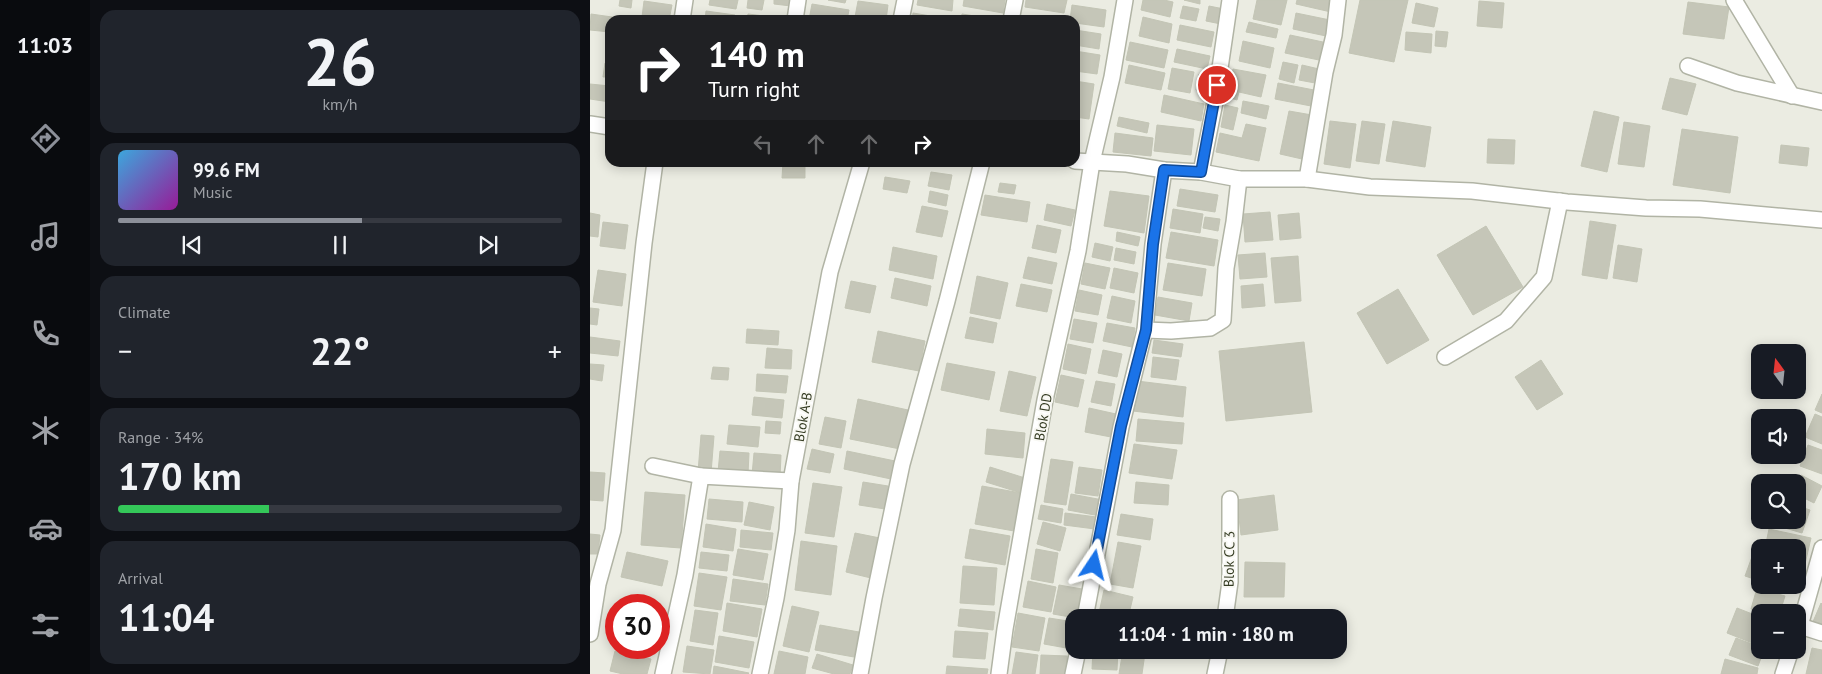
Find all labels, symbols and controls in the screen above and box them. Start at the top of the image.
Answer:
text: 26 [303,19,377,103]
text: 11:03 [17,31,73,59]
text: 140 m [708,31,805,77]
icon: right [625,35,690,100]
pin [1196,64,1238,106]
icon: arrive [1203,71,1231,99]
text: Turn right [708,75,800,103]
text: km/h [322,94,358,114]
icon: directions [28,121,63,156]
icon: left [749,130,777,158]
icon: ahead [802,130,830,158]
icon: ahead [855,130,883,158]
icon: right [908,130,936,158]
text: 99.6 FM [193,158,260,182]
text: Music [193,182,233,202]
icon: music [28,219,63,254]
icon: previous [178,231,206,259]
icon: pause [326,231,354,259]
icon: next [474,231,502,259]
text: Climate [118,302,170,322]
icon: phone [28,316,63,351]
text: 22° [310,326,370,375]
text: − [118,332,132,369]
text: + [548,332,562,369]
north arrow [1751,344,1806,399]
map controls [1751,344,1806,659]
street label: Blok A-B [790,391,816,443]
street label: Blok DD [1030,392,1056,442]
button: sound [1751,409,1806,464]
icon: climate [28,413,63,448]
text: Range · 34% [118,427,203,447]
text: 170 km [118,451,242,500]
button: search [1751,474,1806,529]
icon: car [28,511,63,546]
street label: Blok CC 3 [1220,531,1238,587]
position arrow [1067,538,1119,590]
button: + [1751,539,1806,594]
text: Arrival [118,568,163,588]
text: 11:04 [118,592,214,641]
speed limit sign: 30 [605,594,670,659]
button: − [1751,604,1806,659]
icon: filters [28,608,63,643]
text: 11:04 · 1 min · 180 m [1118,622,1294,646]

